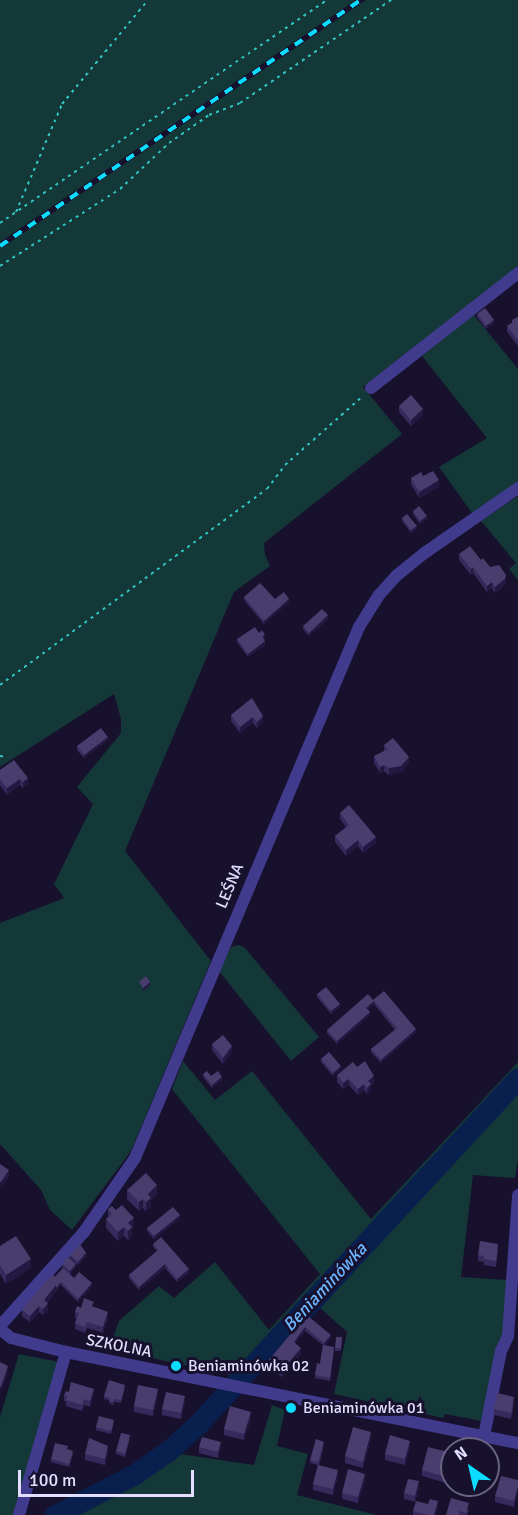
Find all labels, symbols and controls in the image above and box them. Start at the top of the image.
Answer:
street label: LEŚNA [212,861,248,911]
water label: Beniaminówka [279,1238,371,1336]
street label: SZKOLNA [85,1330,153,1362]
place label: Beniaminówka 02 [188,1356,309,1376]
marker: Beniaminówka 02 [169,1359,183,1373]
place label: Beniaminówka 01 [303,1398,424,1418]
marker: Beniaminówka 01 [284,1401,298,1415]
north arrow [440,1437,500,1497]
text: N [451,1442,471,1465]
scale bar [21,1458,196,1496]
text: 100 m [29,1469,76,1491]

